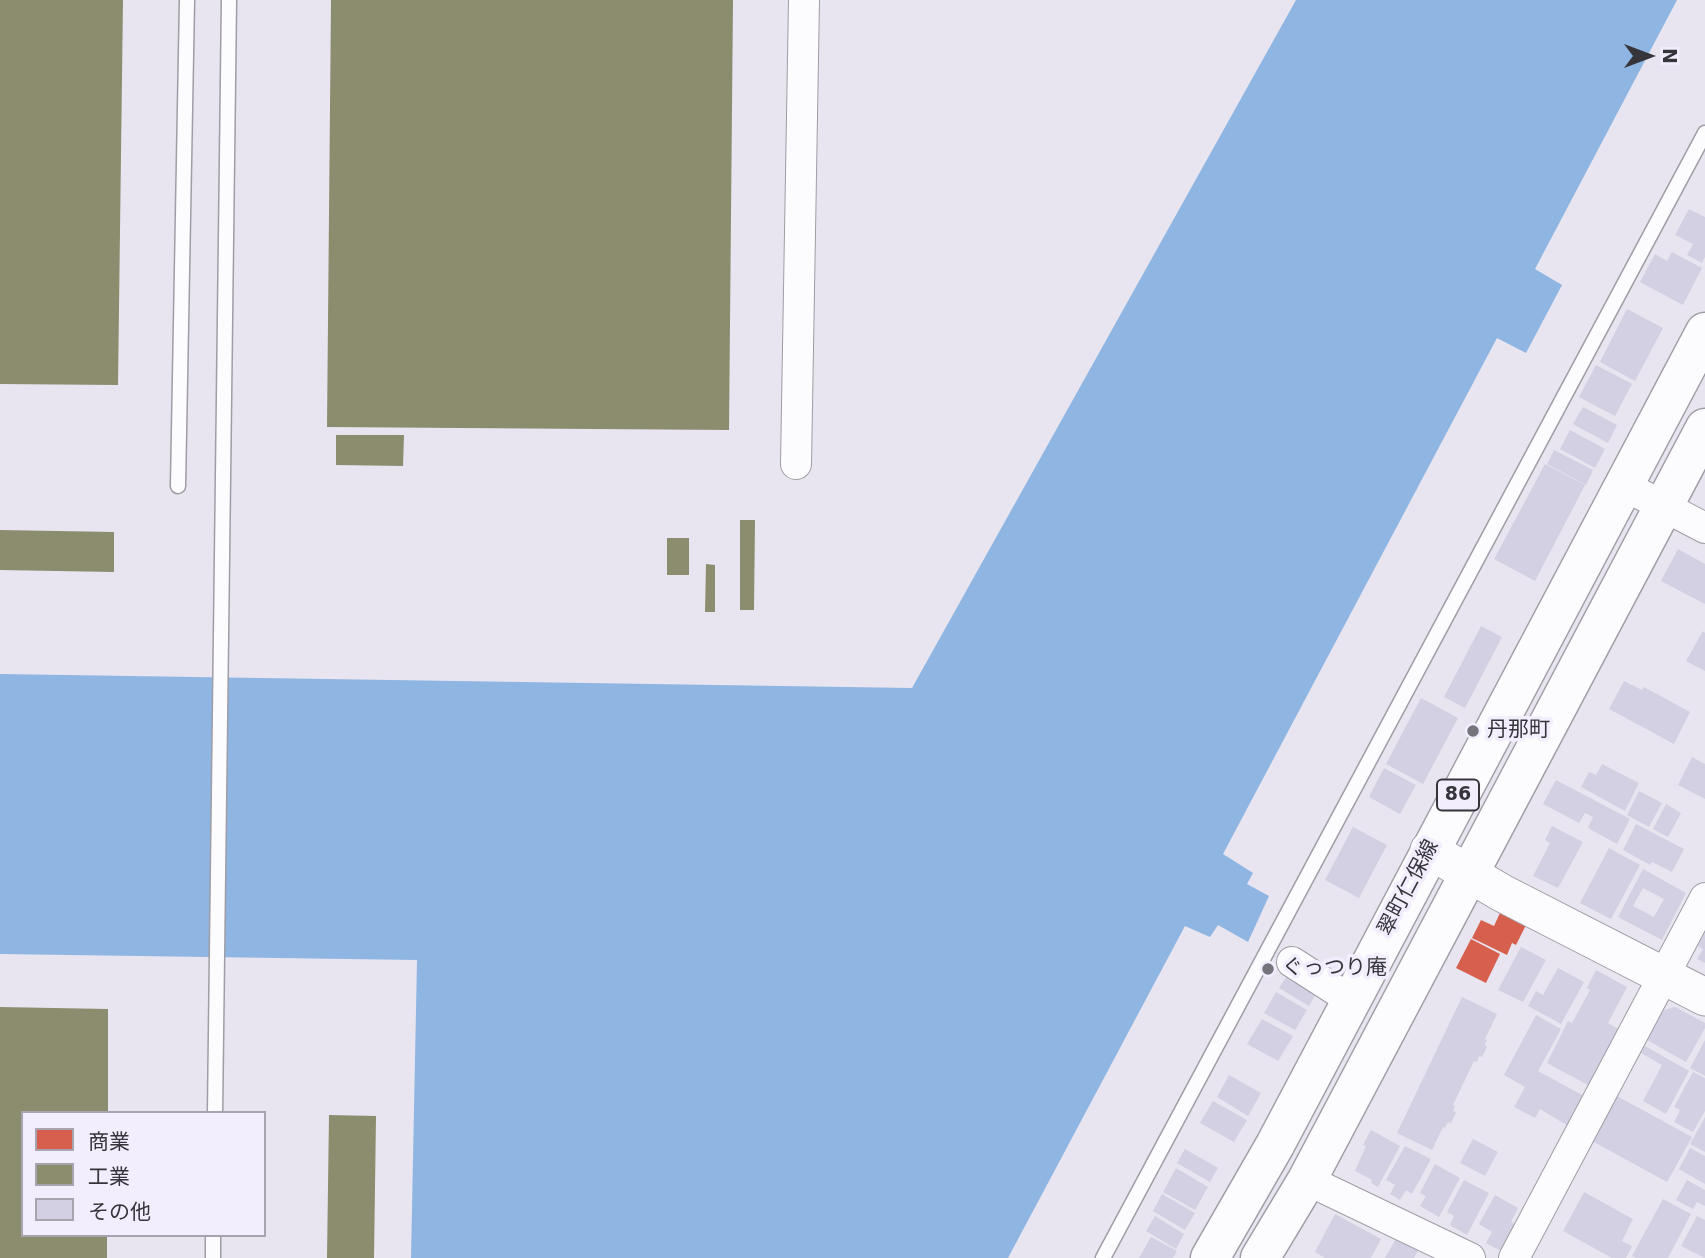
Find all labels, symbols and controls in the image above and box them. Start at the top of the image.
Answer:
north arrow [1614,21,1684,91]
text: N [1659,48,1681,64]
place label: 丹那町 [1487,718,1550,744]
marker: 丹那町 [1465,723,1481,739]
road number: 86 [1437,780,1479,810]
street label: 翠町仁保線 [1373,836,1445,940]
place label: ぐっつり庵 [1282,956,1387,982]
marker: ぐっつり庵 [1260,961,1276,977]
legend [21,1111,266,1237]
text: 商業 [88,1130,130,1154]
text: 工業 [88,1165,130,1189]
text: その他 [88,1200,151,1224]

